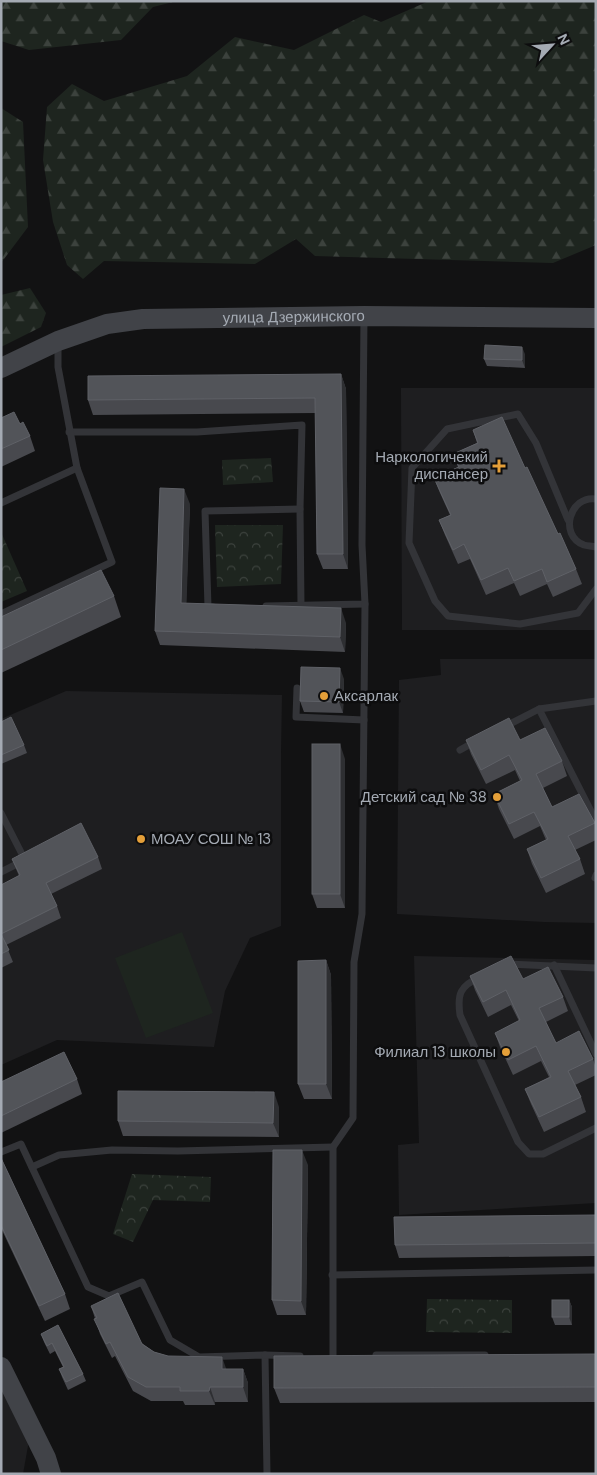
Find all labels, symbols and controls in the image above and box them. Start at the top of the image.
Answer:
north arrow [527,20,577,70]
text: N [553,31,574,48]
street label: улица Дзержинского [222,306,365,328]
place label: Наркологичекий диспансер [375,447,488,484]
marker: Наркологичекий диспансер [492,459,506,473]
place label: Аксарлак [334,686,399,706]
marker: Аксарлак [318,690,330,702]
place label: Детский сад № 38 [361,787,487,807]
marker: Детский сад № 38 [491,791,503,803]
place label: МОАУ СОШ № 13 [151,829,271,849]
marker: МОАУ СОШ № 13 [135,833,147,845]
place label: Филиал 13 школы [374,1042,496,1062]
marker: Филиал 13 школы [500,1046,512,1058]

